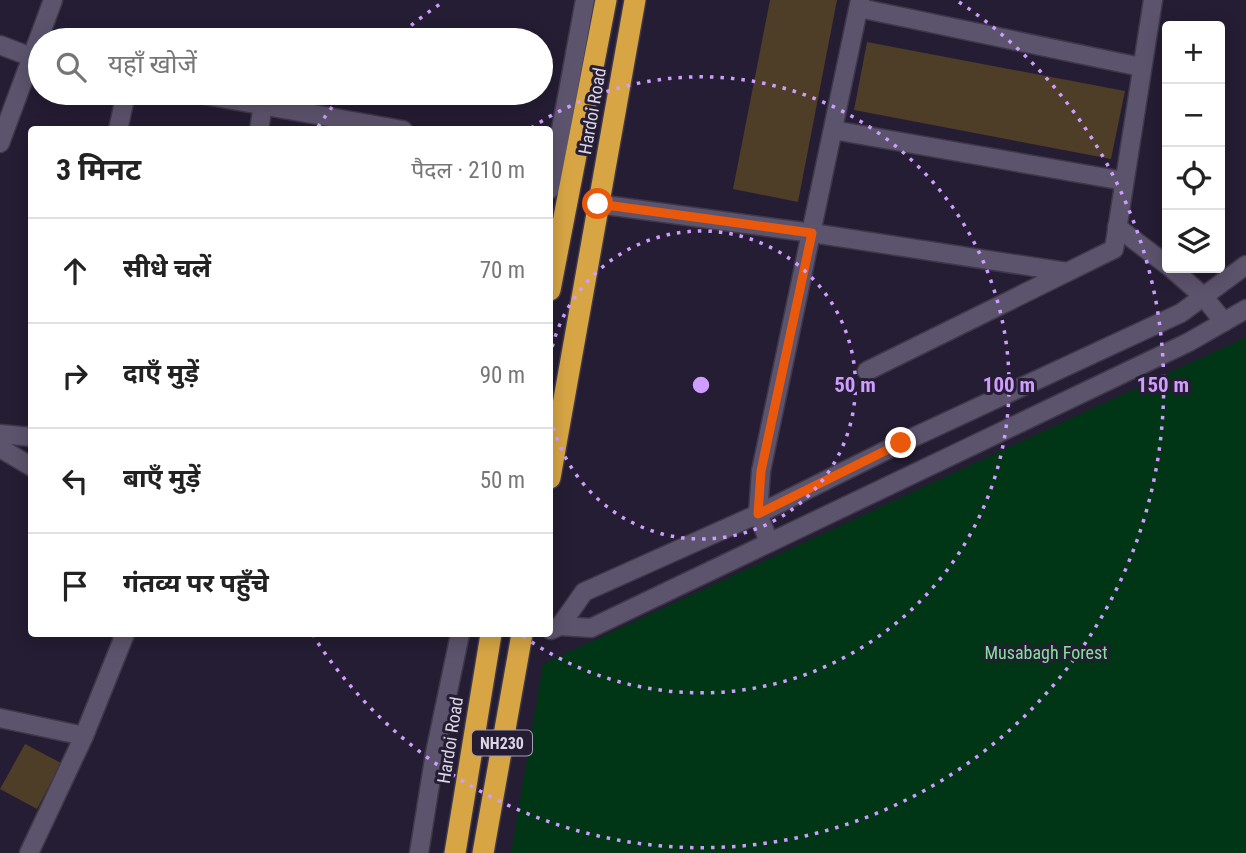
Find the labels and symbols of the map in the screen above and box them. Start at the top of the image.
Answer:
street label: Hardoi Road [574,66,610,156]
route start [582,188,613,219]
centre of rings [689,373,713,397]
text: 50 m [834,373,876,397]
text: 100 m [983,373,1035,397]
text: 150 m [1137,373,1189,397]
route end [885,427,916,458]
park label: Musabagh Forest [984,642,1108,663]
street label: Hardoi Road [433,695,467,785]
road number: NH230 [472,730,532,756]

